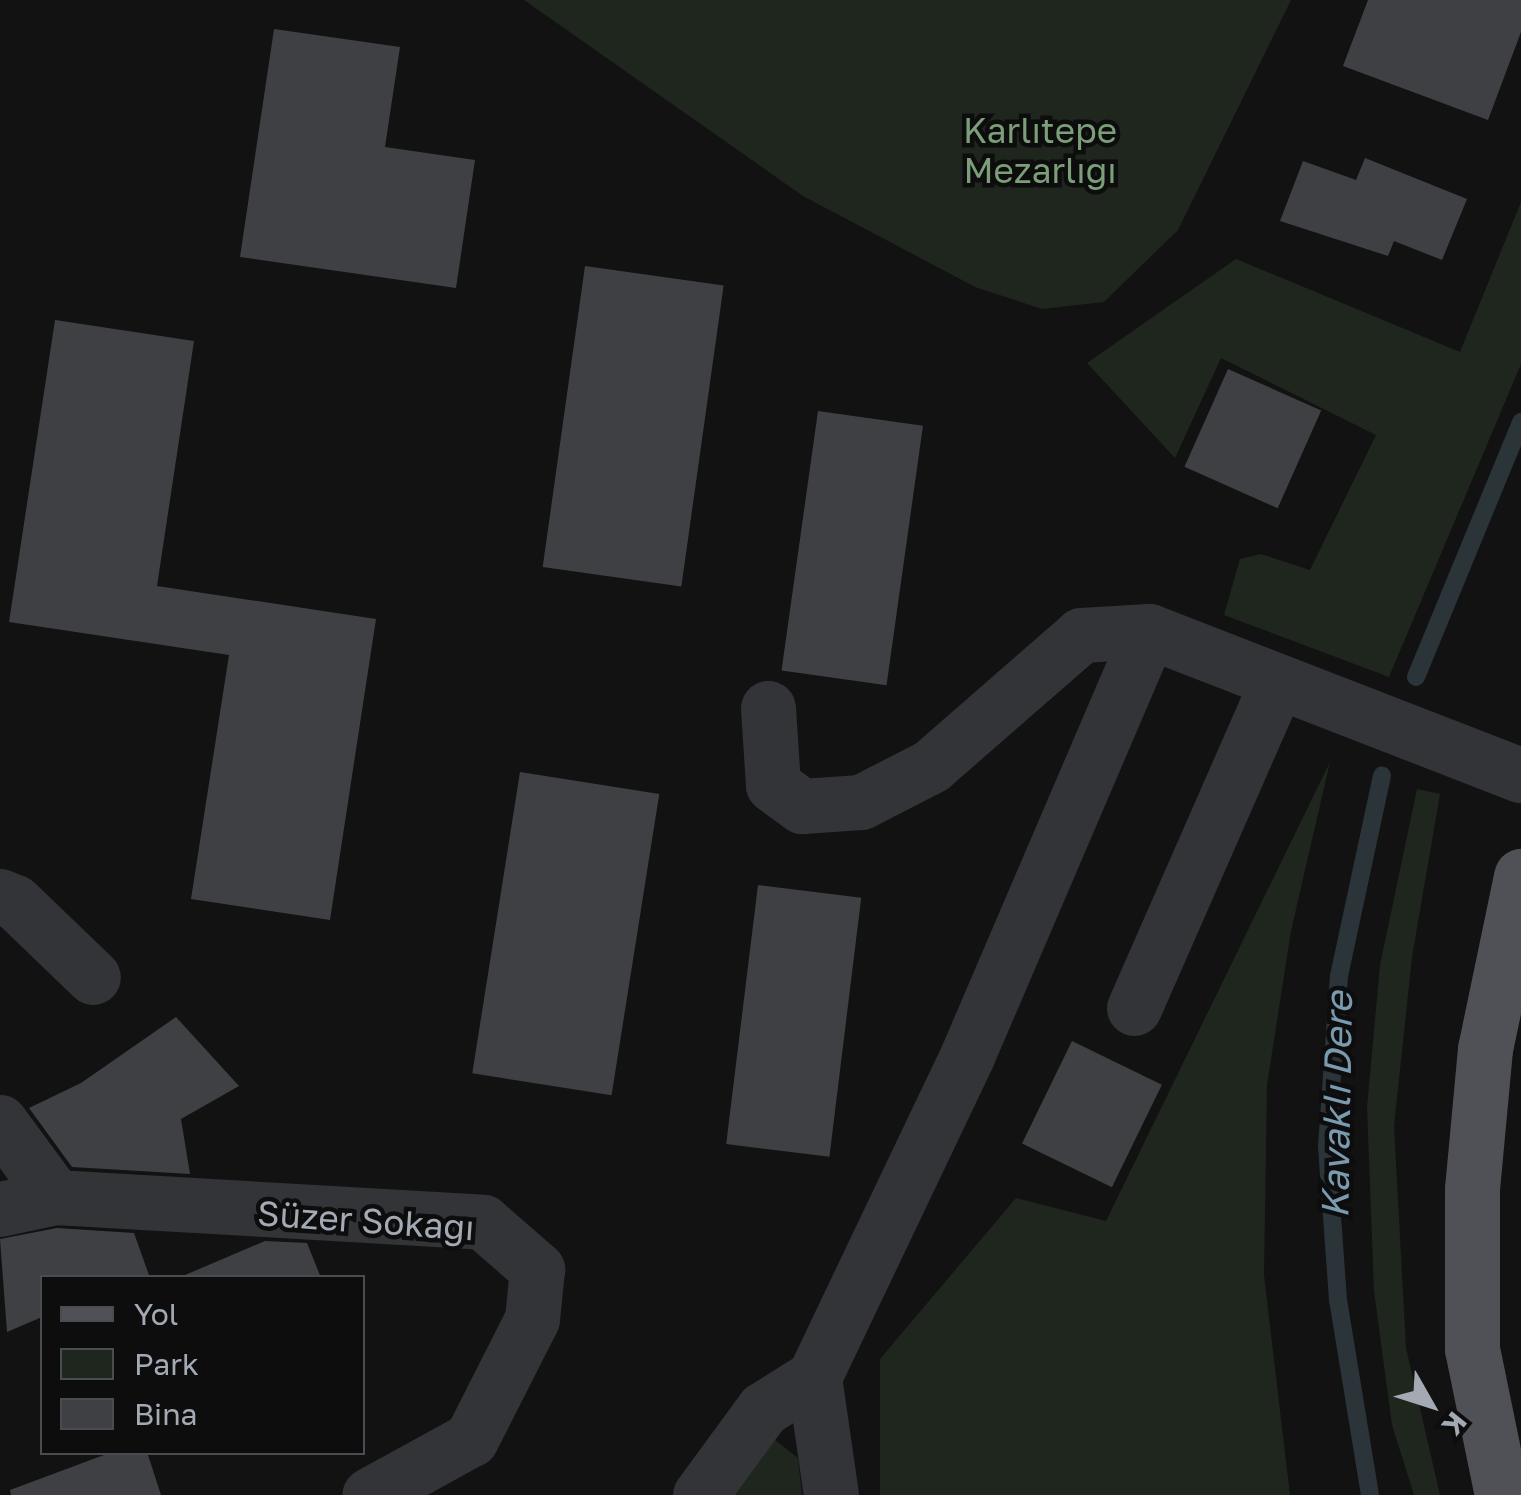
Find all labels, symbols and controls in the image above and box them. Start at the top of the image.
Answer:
park label: Karlıtepe Mezarlığı [963,109,1117,191]
water label: Kavaklı Dere [1311,991,1361,1219]
street label: Süzer Sokağı [256,1191,476,1249]
legend [40,1275,365,1455]
text: Yol [134,1296,178,1332]
text: Park [134,1346,199,1382]
north arrow [1381,1355,1481,1455]
text: Bina [134,1396,198,1432]
text: K [1435,1406,1474,1442]

